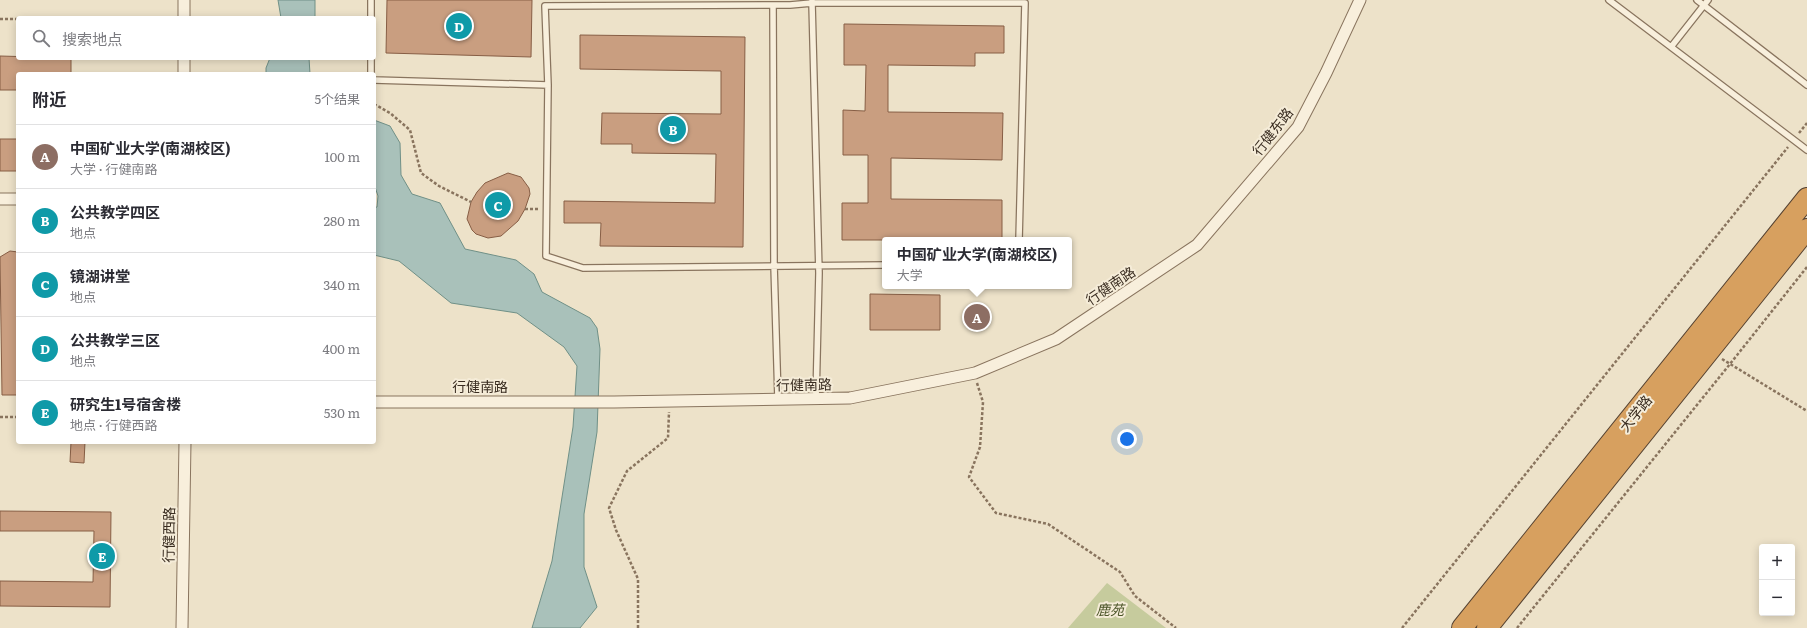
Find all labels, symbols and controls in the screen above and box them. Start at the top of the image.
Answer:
pin: D [446,11,472,41]
search box [16,16,376,60]
icon: search [30,27,52,49]
text: 搜索地点 [62,27,122,50]
text: 附近 [32,86,66,111]
text: 5个结果 [314,89,360,108]
street label: 行健东路 [1247,103,1297,159]
pin: B [660,114,686,144]
text: 中国矿业大学(南湖校区) [70,136,231,159]
text: A [40,147,50,166]
text: 100 m [324,147,360,166]
text: 大学 · 行健南路 [70,159,158,178]
pin: C [485,190,511,220]
text: 公共教学四区 [70,200,160,223]
text: B [41,211,49,230]
text: 280 m [324,211,360,230]
text: 地点 [70,223,96,242]
popup [882,237,1072,289]
text: 中国矿业大学(南湖校区) [897,242,1057,265]
street label: 行健南路 [1081,261,1139,309]
text: 镜湖讲堂 [70,264,130,287]
text: 大学 [897,265,923,284]
text: C [40,275,50,294]
text: 340 m [323,275,360,294]
text: 地点 [70,287,96,306]
pin: A [964,302,990,332]
text: 公共教学三区 [70,328,160,351]
text: D [40,339,50,358]
text: 400 m [323,339,360,358]
text: 地点 [70,351,96,370]
street label: 行健南路 [776,374,832,394]
street label: 行健南路 [452,376,508,396]
street label: 大学路 [1614,390,1656,436]
text: 研究生1号宿舍楼 [70,392,181,415]
text: E [41,403,49,422]
text: 530 m [324,403,360,422]
text: 地点 · 行健西路 [70,415,158,434]
your location [1117,429,1137,449]
street label: 行健西路 [158,507,178,563]
pin: E [89,541,115,571]
map controls [1759,544,1795,616]
button: + [1759,544,1795,580]
button: − [1759,580,1795,616]
park label: 鹿苑 [1096,599,1126,619]

